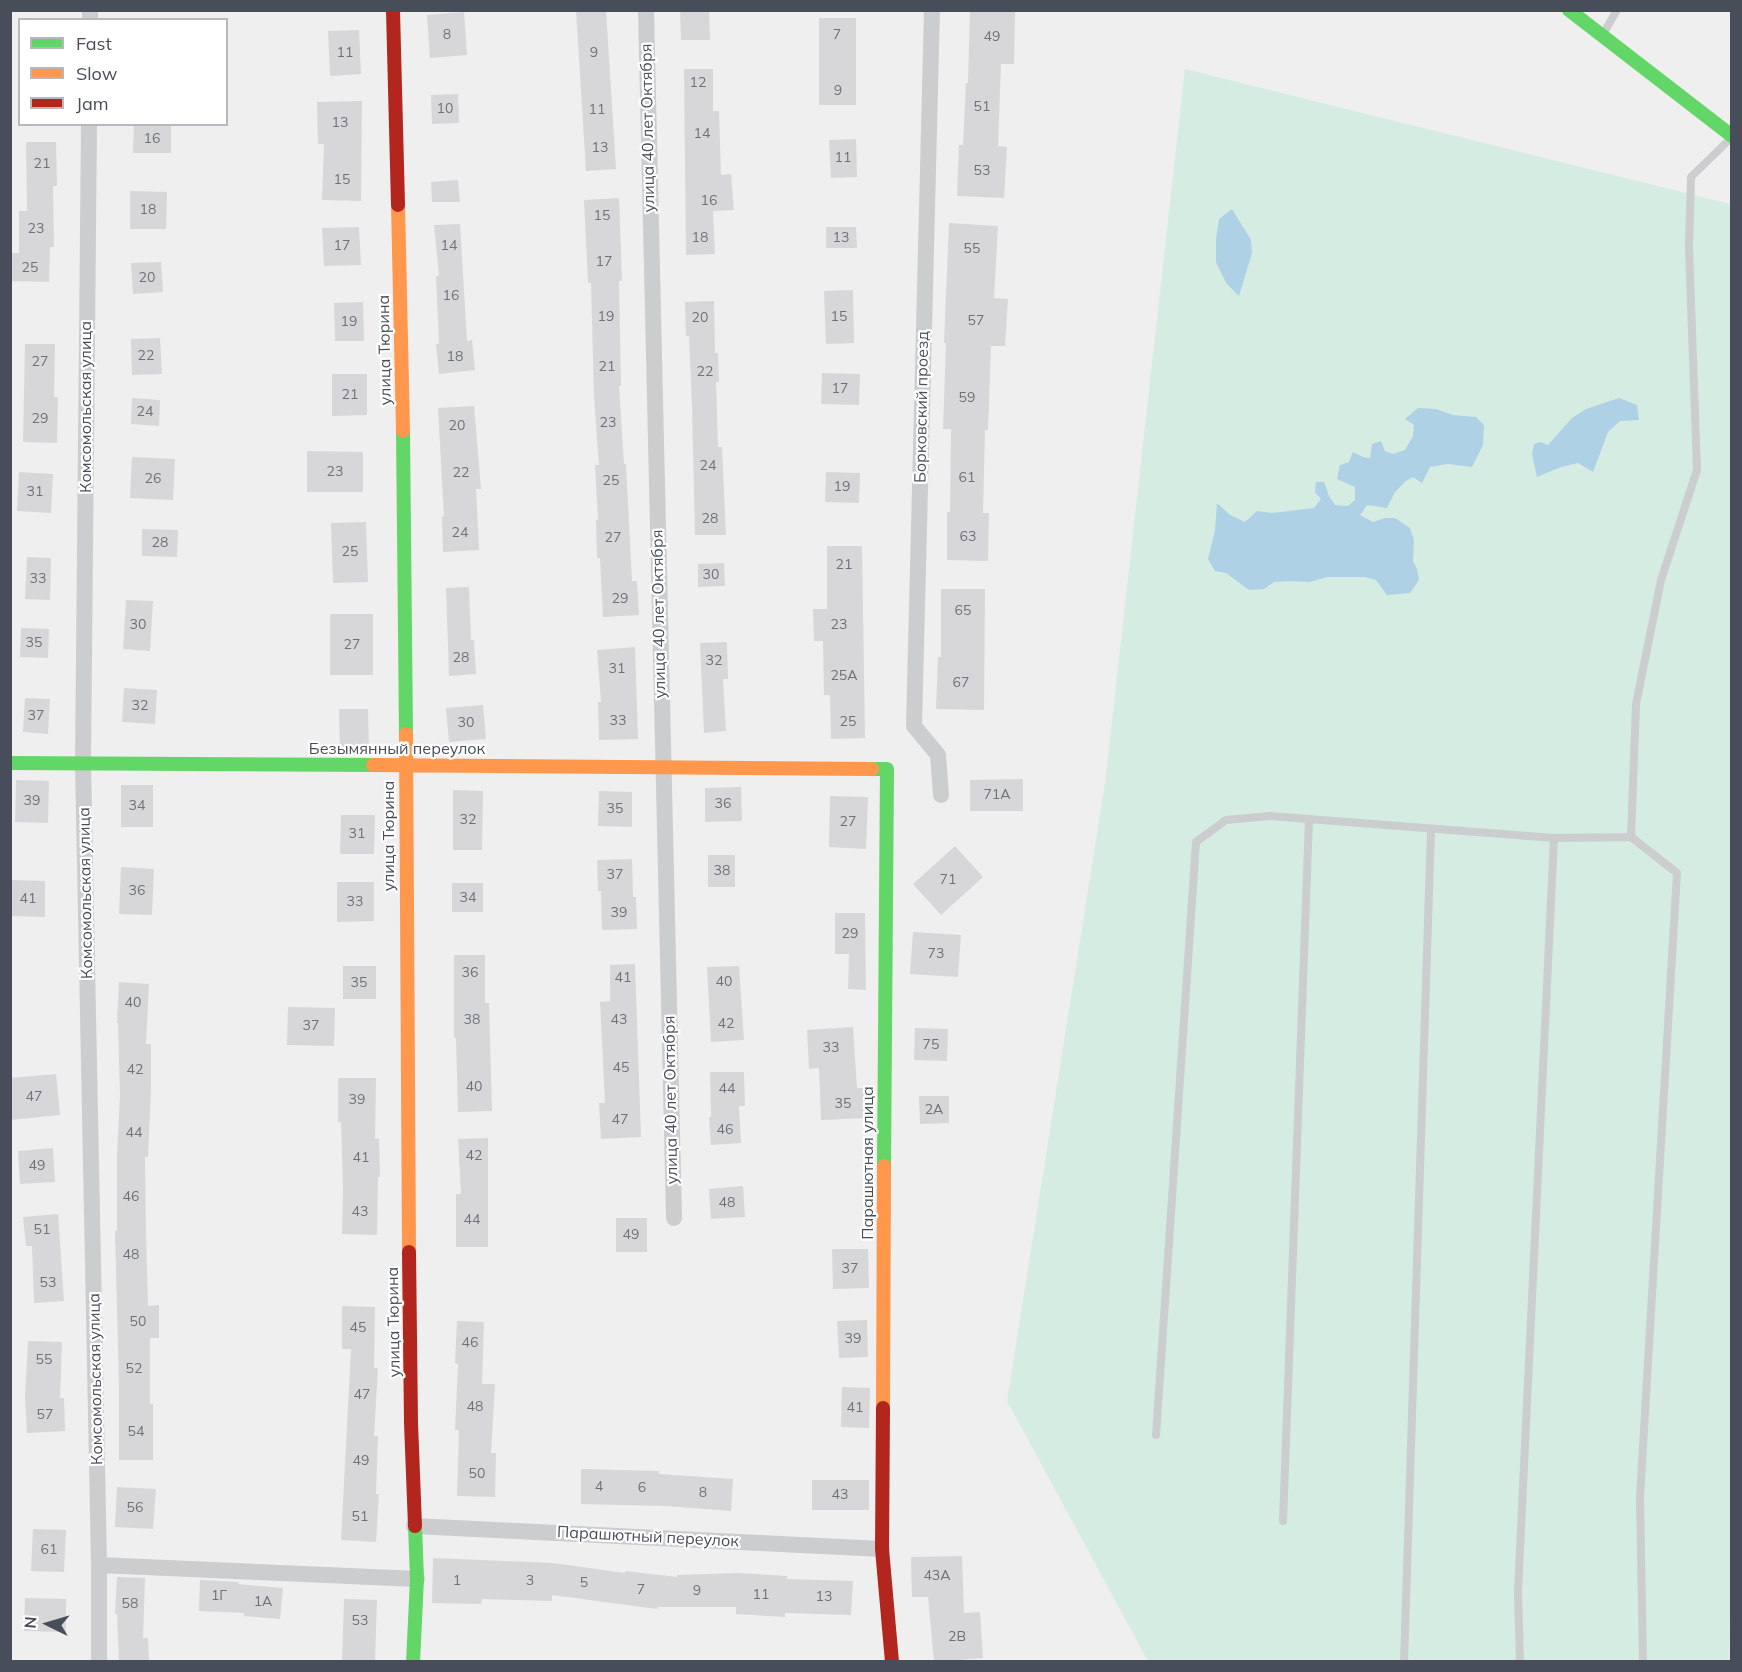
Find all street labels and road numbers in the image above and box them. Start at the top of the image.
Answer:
street label: улица 40 лет Октября [637,43,659,213]
street label: улица Тюрина [374,295,396,405]
street label: Комсомольская улица [76,321,96,493]
street label: Борковский проезд [911,331,933,483]
street label: улица 40 лет Октября [648,529,670,699]
street label: Безымянный переулок [309,739,485,759]
street label: улица Тюрина [379,781,399,891]
street label: Комсомольская улица [75,807,97,979]
street label: улица 40 лет Октября [660,1015,682,1185]
street label: Парашютная улица [858,1086,878,1240]
street label: улица Тюрина [383,1267,405,1377]
street label: Комсомольская улица [85,1293,107,1465]
street label: Парашютный переулок [557,1523,739,1551]

